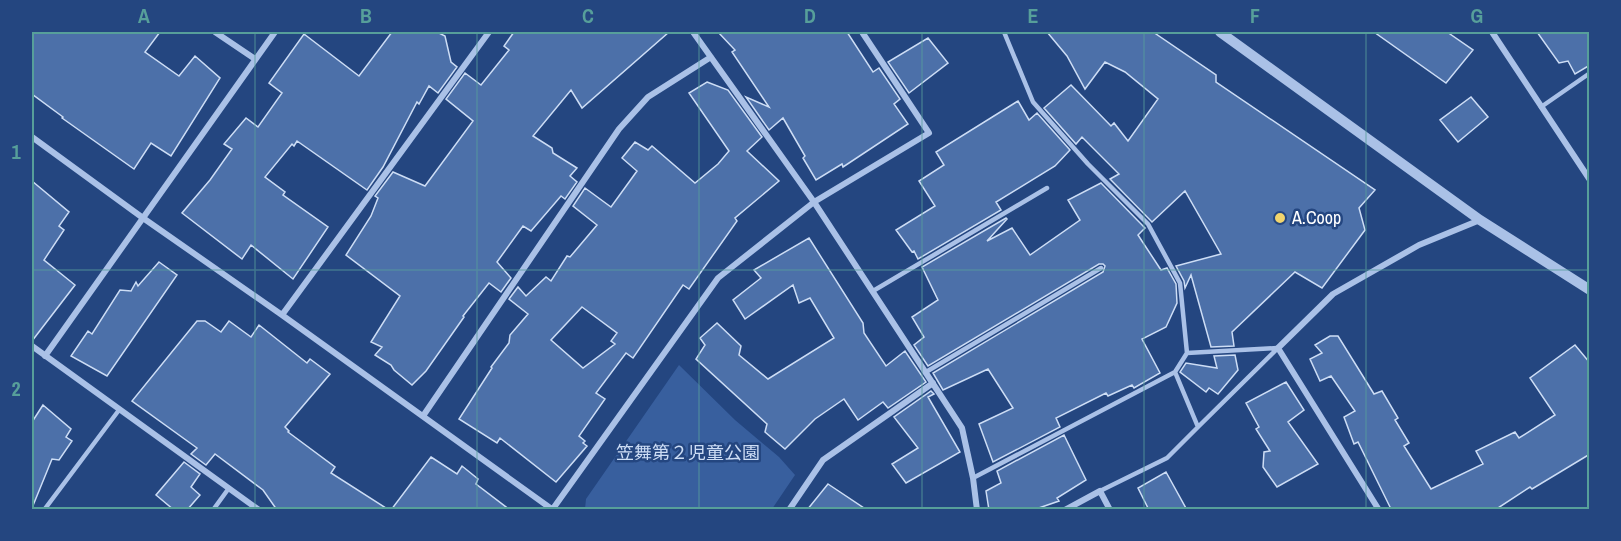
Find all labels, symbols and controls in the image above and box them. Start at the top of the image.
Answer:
text: A [138,2,150,29]
text: B [360,2,372,29]
text: C [582,2,594,29]
text: D [804,2,816,29]
text: E [1028,2,1039,29]
text: F [1250,2,1260,29]
text: G [1471,2,1483,29]
text: 1 [11,138,21,165]
place label: A.Coop [1291,205,1341,230]
marker: A.Coop [1273,211,1287,225]
text: 2 [11,375,21,402]
park label: 笠舞第２児童公園 [616,440,760,465]

